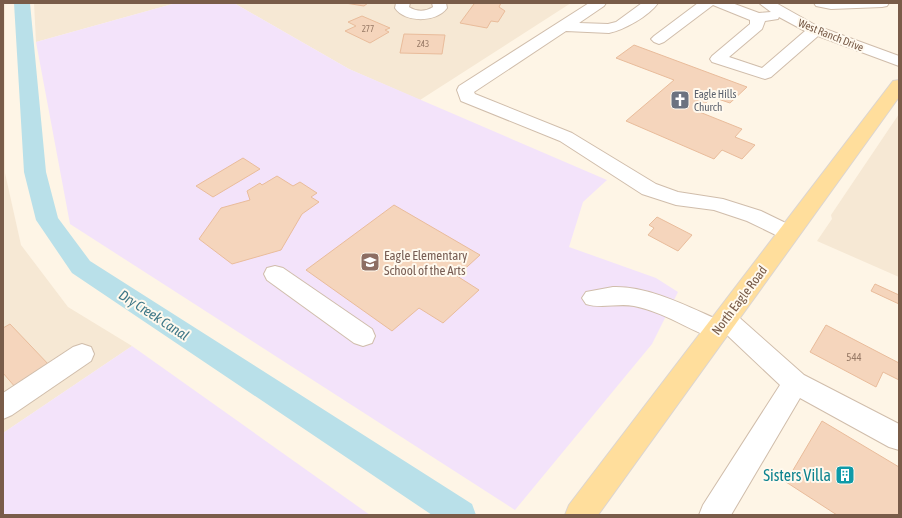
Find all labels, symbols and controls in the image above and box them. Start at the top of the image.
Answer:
street label: West Ranch Drive [797,16,865,54]
house number: 277 [362,24,374,34]
house number: 243 [417,39,429,49]
place label: Eagle Hills Church [694,88,737,113]
church icon: Eagle Hills Church [669,89,691,111]
place label: Eagle Elementary School of the Arts [384,248,468,278]
school or university icon: Eagle Elementary School of the Arts [359,251,381,273]
street label: North Eagle Road [709,263,770,338]
water label: Dry Creek Canal [116,287,192,344]
house number: 544 [846,351,862,363]
building icon: Sisters Villa [834,464,856,486]
place label: Sisters Villa [763,466,831,484]

